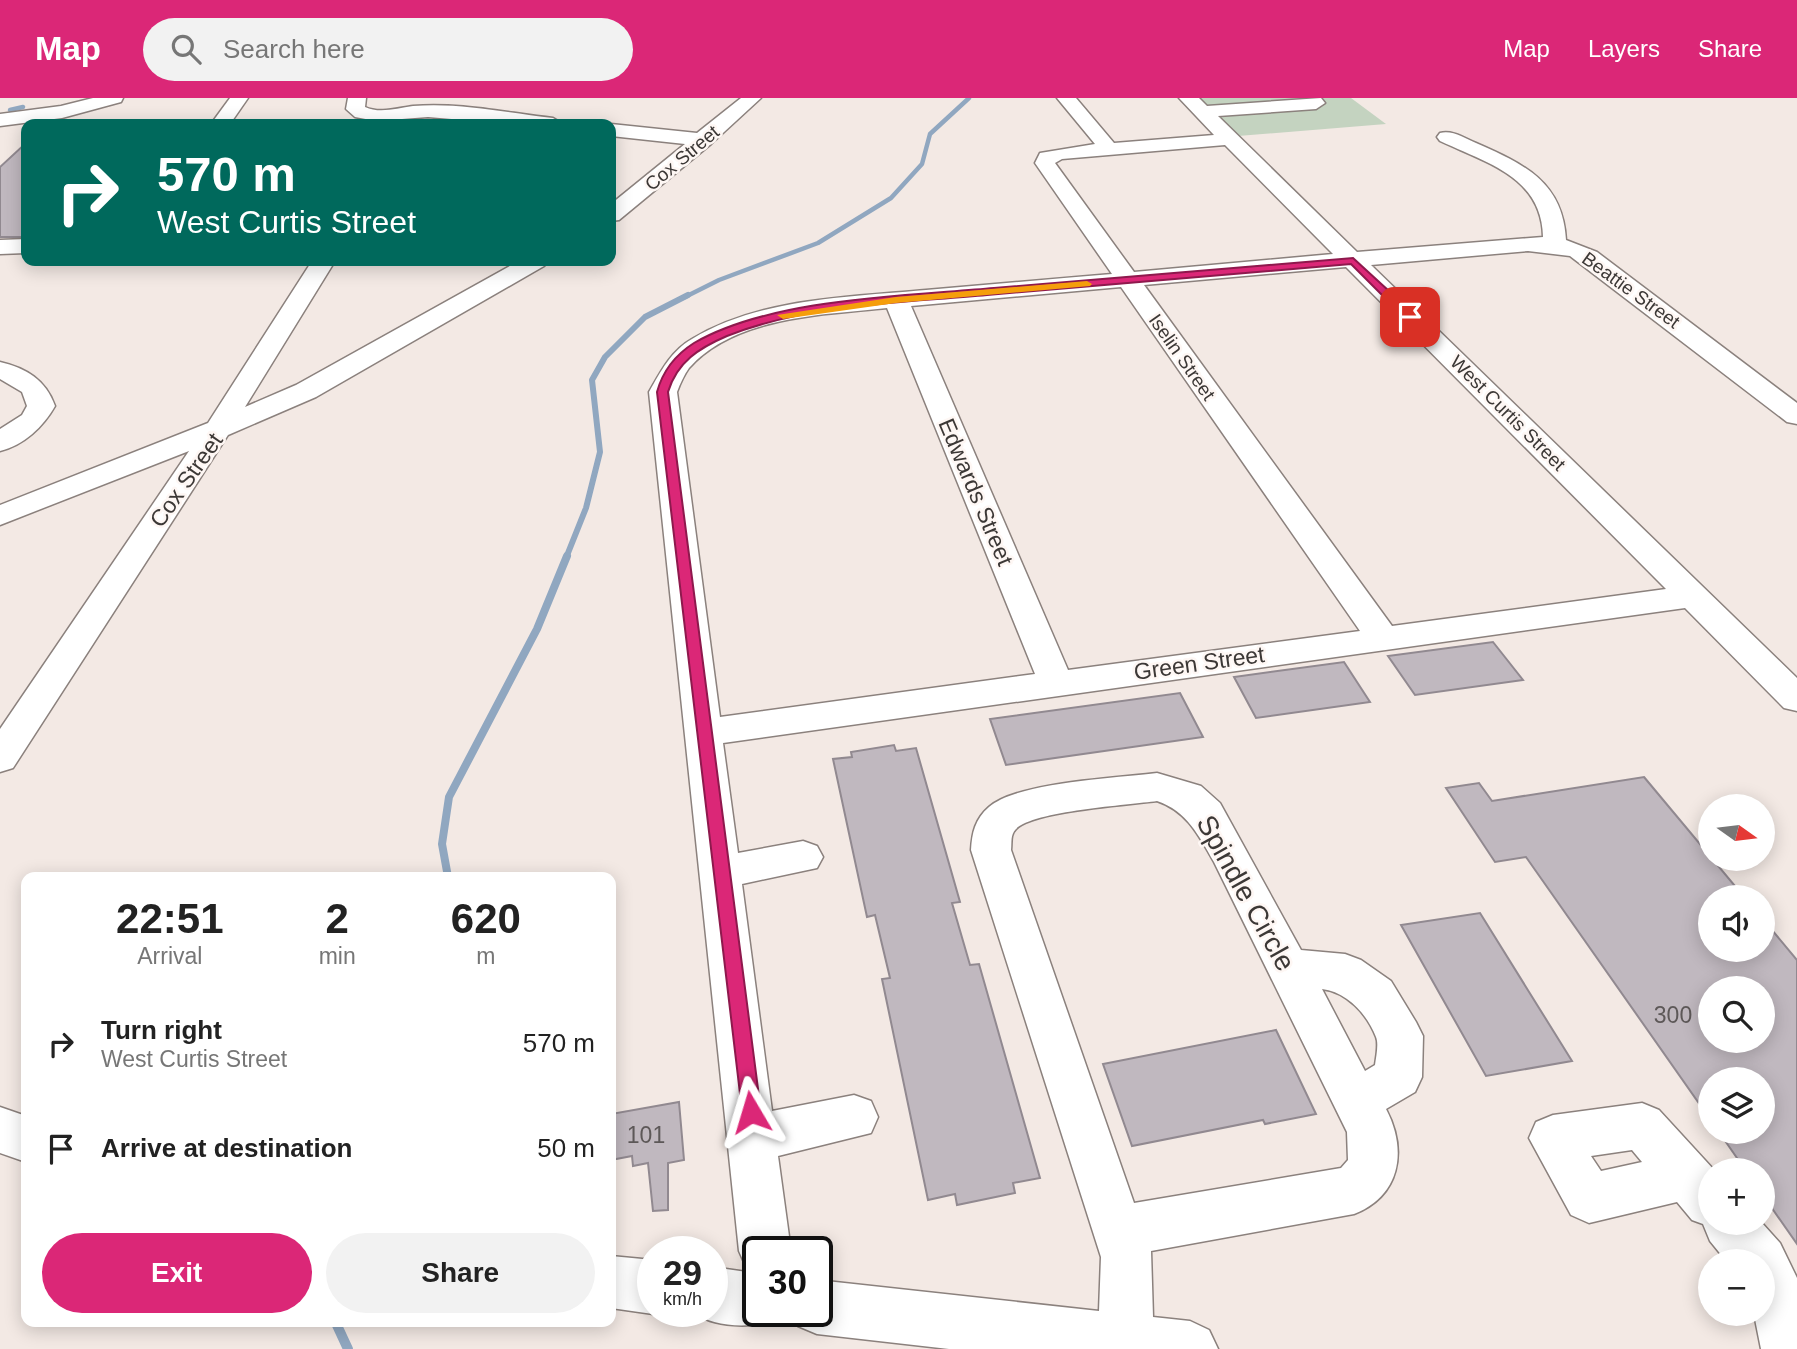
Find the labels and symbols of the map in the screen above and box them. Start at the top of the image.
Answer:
street label: Cox Street [641,121,724,195]
street label: Beattie Street [1578,248,1684,333]
pin [1380,287,1440,347]
street label: Iselin Street [1145,310,1220,405]
street label: West Curtis Street [1446,351,1570,475]
street label: Edwards Street [933,415,1019,570]
street label: Cox Street [144,428,228,532]
street label: Green Street [1132,641,1267,685]
north arrow [1698,794,1774,872]
street label: Spindle Circle [1191,810,1301,976]
house number: 300 [1654,1002,1692,1028]
position arrow [714,1075,788,1149]
house number: 101 [627,1122,665,1148]
speed limit sign: 30 [742,1236,833,1327]

